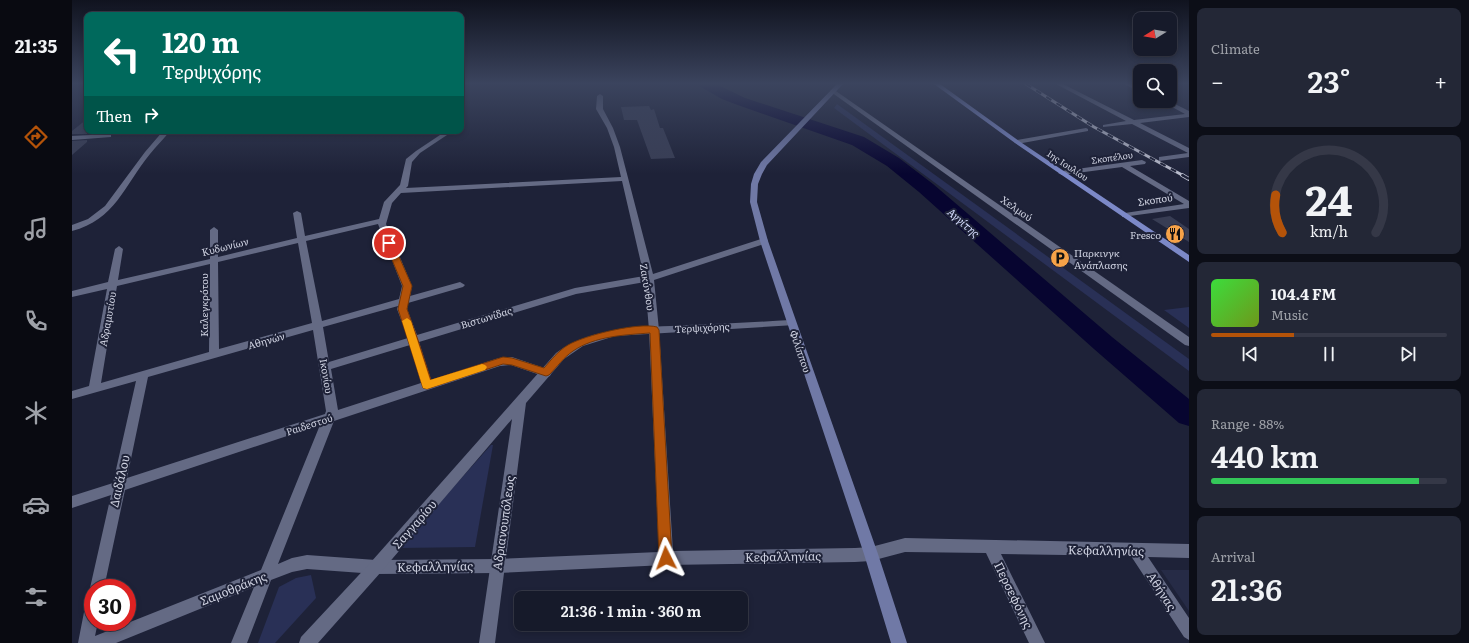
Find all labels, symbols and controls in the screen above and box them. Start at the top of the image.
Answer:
north arrow [1133,12,1177,56]
map controls [1133,12,1177,108]
text: 120 m [162,20,239,62]
icon: left [96,28,148,80]
text: 21:35 [15,32,57,59]
text: Climate [1211,39,1260,58]
text: Τερψιχόρης [162,58,261,85]
text: 23° [1308,58,1350,102]
button: search [1133,64,1177,108]
text: − [1211,64,1224,97]
text: + [1434,64,1447,97]
text: Then [96,104,132,127]
icon: right [140,104,162,126]
icon: directions [22,123,50,151]
street label: 1ης Ιουλίου [1045,146,1091,184]
street label: Σκοπέλου [1090,147,1134,167]
text: 24 [1305,166,1353,228]
street label: Σκοπού [1137,189,1174,209]
street label: Χελμού [998,192,1036,224]
water label: Αγγίτης [944,203,984,241]
icon: music [22,215,50,243]
text: km/h [1310,219,1349,240]
restaurant icon: Fresco [1164,223,1186,245]
pin [372,226,406,260]
place label: Fresco [1130,227,1161,242]
icon: arrive [378,232,400,254]
street label: Κυδωνίων [200,233,250,259]
place label: Παρκινγκ Ανάπλασης [1074,245,1127,272]
parking icon: Παρκινγκ Ανάπλασης [1049,247,1071,269]
street label: Ζακύνθου [637,262,659,312]
street label: Καλεγκρότου [196,273,211,337]
text: 104.4 FM [1271,282,1336,305]
street label: Αδραμυτίου [95,290,119,348]
street label: Βιστωνίδας [458,302,514,332]
text: Music [1271,305,1308,324]
icon: phone [22,307,50,335]
street label: Τερψιχόρης [674,318,730,336]
street label: Αθηνών [246,327,287,352]
street label: Φιλίππου [787,328,815,374]
icon: previous [1239,343,1261,365]
icon: pause [1318,343,1340,365]
icon: next [1397,343,1419,365]
street label: Ικονίου [317,357,337,395]
icon: climate [22,399,50,427]
street label: Ραιδεστού [284,409,334,439]
text: Range · 88% [1211,414,1284,433]
text: 440 km [1211,433,1319,477]
street label: Δαιδάλου [104,453,134,509]
street label: Αδριανουπόλεως [487,474,519,572]
icon: car [22,491,50,519]
street label: Σαγγαρίου [388,496,440,552]
position arrow [645,537,687,579]
street label: Κεφαλληνίας [1068,540,1144,560]
street label: Κεφαλληνίας [745,546,821,566]
text: Arrival [1211,547,1255,566]
street label: Κεφαλληνίας [397,556,473,576]
street label: Περσεφόνης [990,559,1038,631]
street label: Σαμοθράκης [197,566,269,610]
text: 21:36 [1211,566,1282,610]
street label: Αθήνας [1143,568,1181,614]
speed limit sign: 30 [84,579,136,631]
icon: filters [22,583,50,611]
text: 21:36 · 1 min · 360 m [561,599,701,622]

